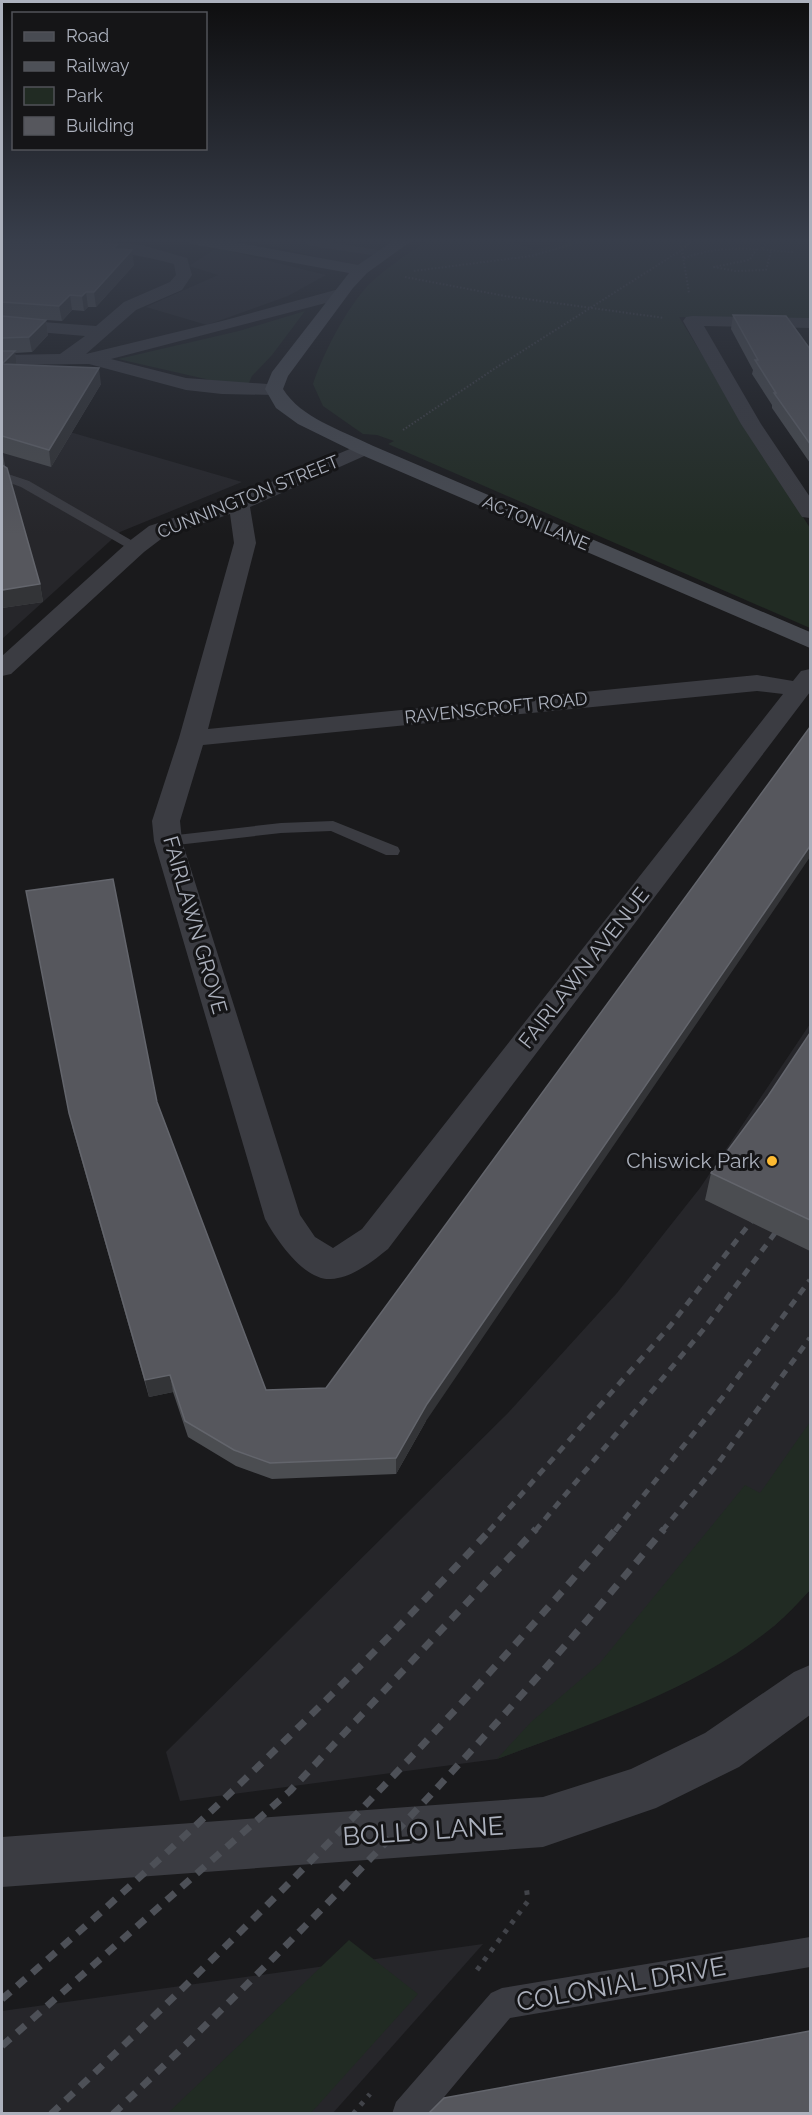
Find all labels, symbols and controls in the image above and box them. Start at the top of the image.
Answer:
legend [12,12,207,150]
text: Road [66,25,109,46]
text: Railway [66,55,130,76]
text: Park [66,85,103,106]
text: Building [66,115,134,136]
street label: CUNNINGTON STREET [154,450,342,543]
street label: ACTON LANE [480,491,593,555]
street label: RAVENSCROFT ROAD [403,687,589,728]
street label: FAIRLAWN GROVE [158,833,233,1017]
street label: FAIRLAWN AVENUE [513,882,654,1053]
place label: Chiswick Park [626,1148,760,1173]
marker: Chiswick Park [765,1154,779,1168]
street label: BOLLO LANE [342,1810,504,1852]
street label: COLONIAL DRIVE [514,1951,728,2017]

